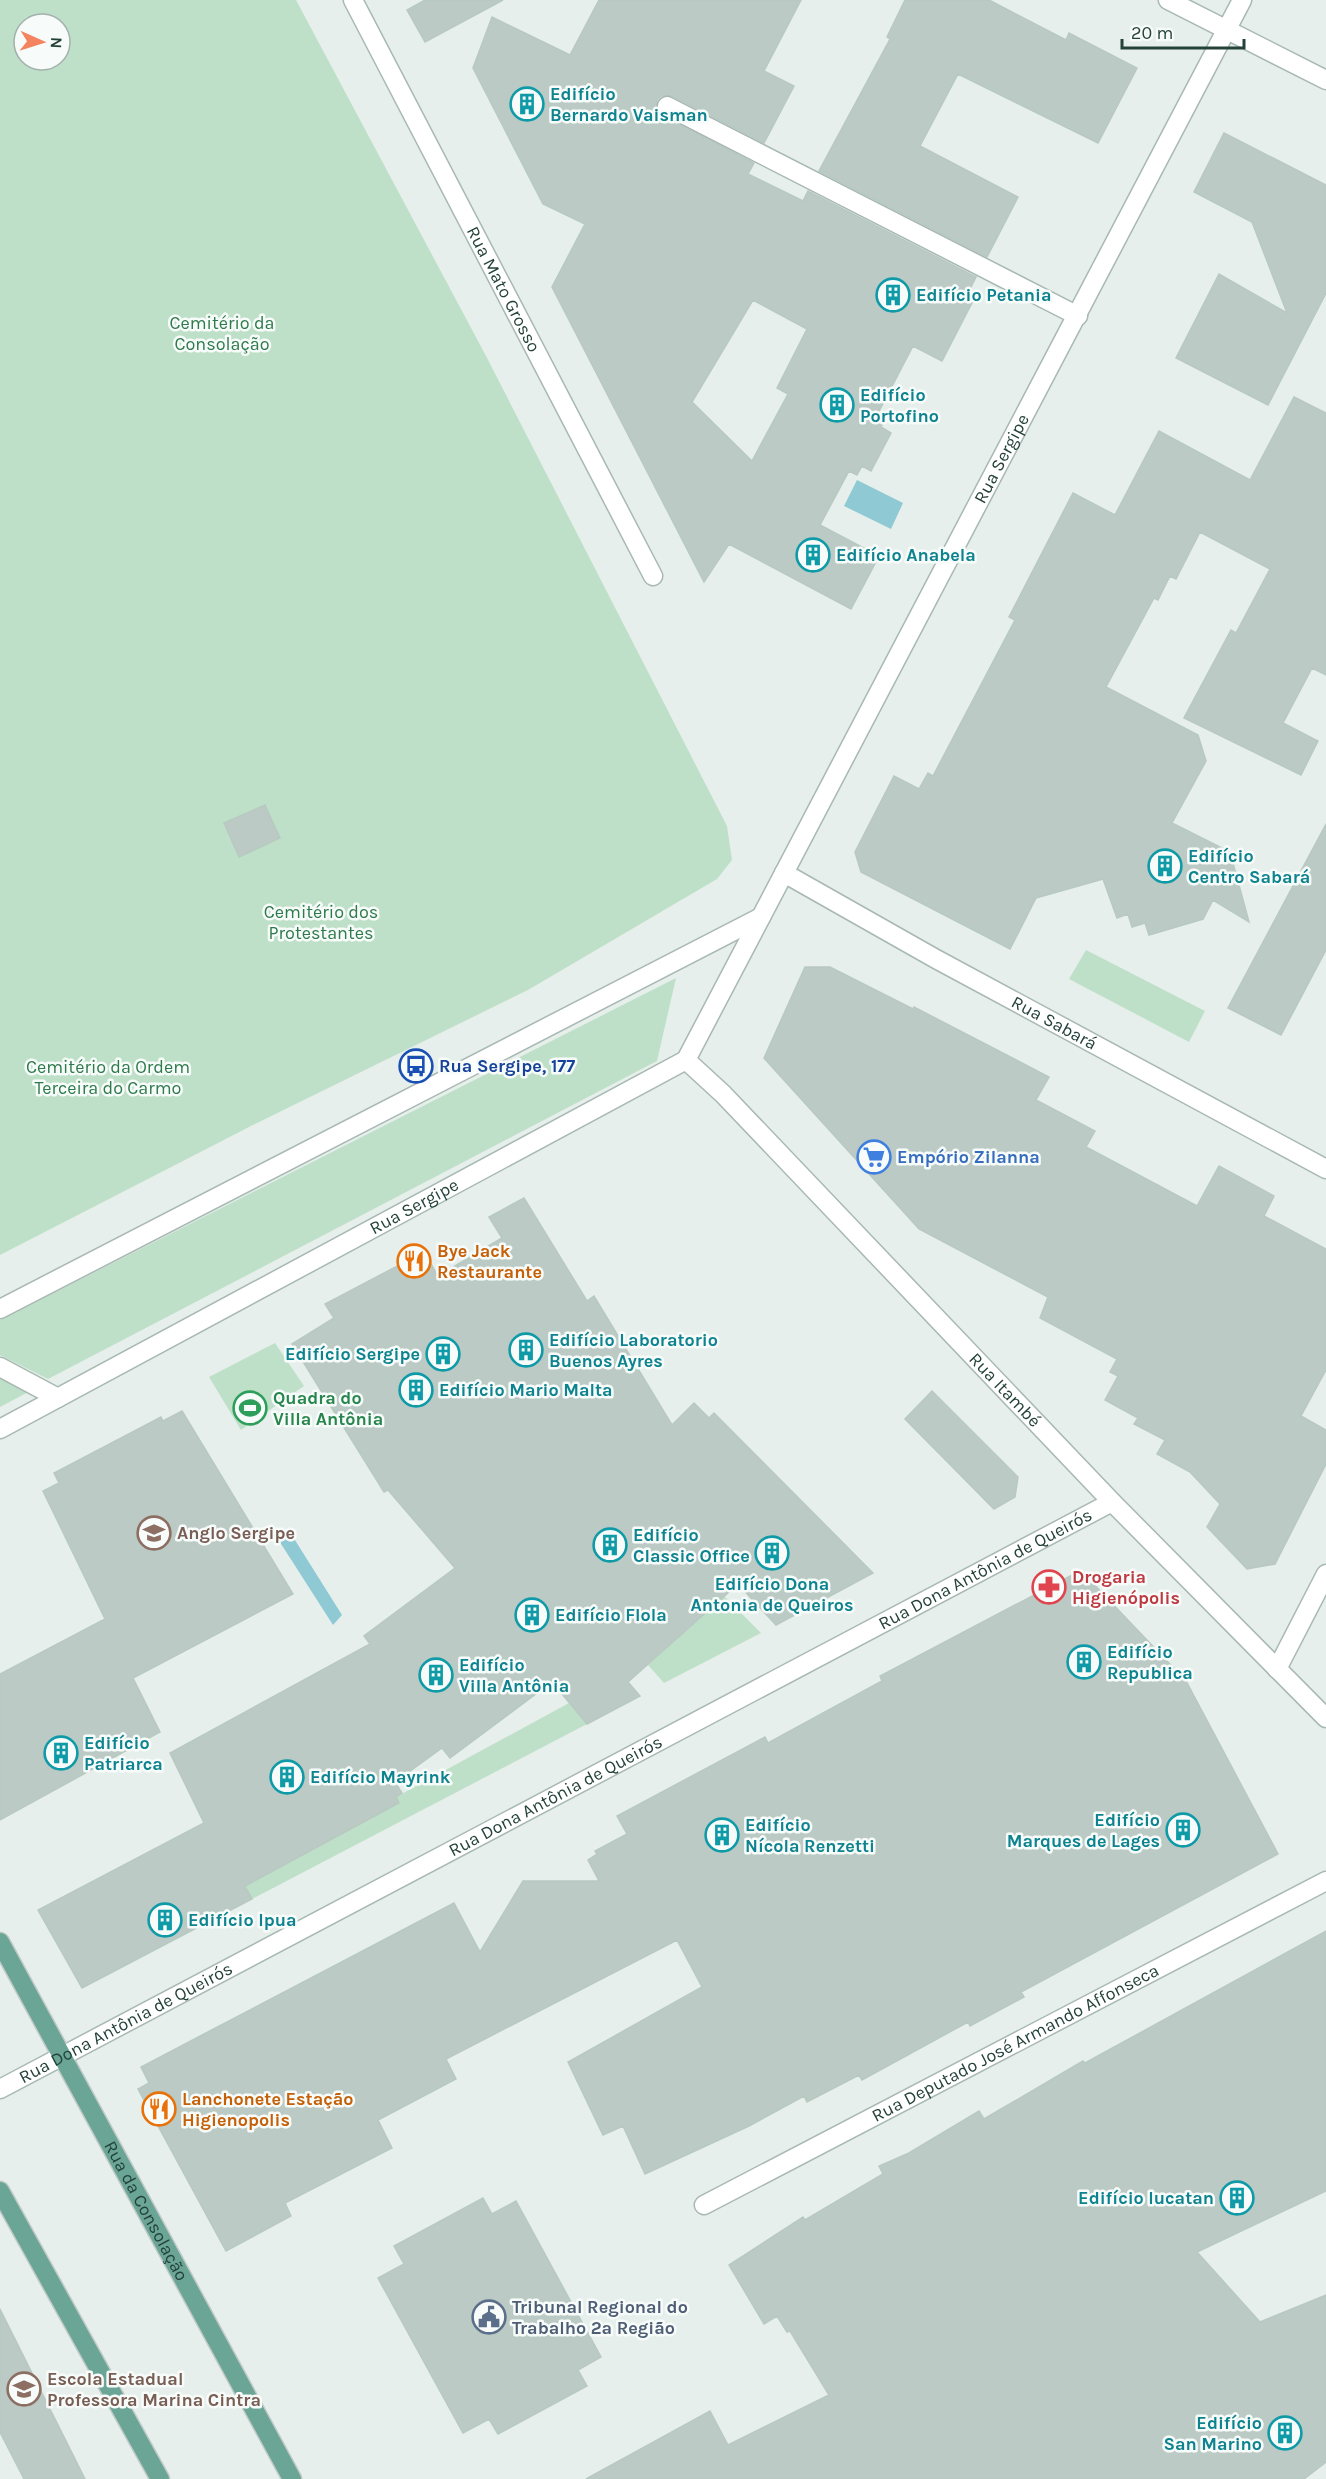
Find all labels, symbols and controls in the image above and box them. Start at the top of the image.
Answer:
north arrow [12,12,72,72]
scale bar [1122,12,1244,50]
text: 20 m [1131,22,1173,44]
text: N [47,37,66,49]
place label: Edifício Bernardo Vaisman [550,83,708,126]
building icon: Edifício Bernardo Vaisman [509,86,545,122]
street label: Rua Mato Grosso [462,222,545,356]
building icon: Edifício Petania [875,277,911,313]
place label: Edifício Petania [916,284,1051,306]
park label: Cemitério da Consolação [169,312,275,355]
place label: Edifício Portofino [860,384,939,427]
building icon: Edifício Portofino [819,387,855,423]
street label: Rua Sergipe [969,410,1034,507]
building icon: Edifício Anabela [795,537,831,573]
place label: Edifício Anabela [836,544,976,566]
place label: Edifício Centro Sabará [1188,845,1310,888]
building icon: Edifício Centro Sabará [1147,848,1183,884]
park label: Cemitério dos Protestantes [264,901,378,944]
street label: Rua Sabará [1008,991,1101,1055]
bus stop icon: Rua Sergipe, 177 [398,1048,434,1084]
place label: Rua Sergipe, 177 [439,1055,575,1077]
park label: Cemitério da Ordem Terceira do Carmo [26,1056,190,1099]
supermarket icon: Empório Zilanna [856,1139,892,1175]
place label: Empório Zilanna [897,1146,1040,1168]
street label: Rua Sergipe [366,1173,462,1239]
place label: Bye Jack Restaurante [437,1240,542,1283]
restaurant icon: Bye Jack Restaurante [396,1243,432,1279]
place label: Edifício Laboratorio Buenos Ayres [549,1329,718,1372]
building icon: Edifício Laboratorio Buenos Ayres [508,1332,544,1368]
building icon: Edifício Sergipe [425,1336,461,1372]
place label: Edifício Sergipe [285,1343,420,1365]
street label: Rua Itambé [964,1348,1046,1432]
building icon: Edifício Mario Malta [398,1372,434,1408]
place label: Edifício Mario Malta [439,1379,613,1401]
place label: Quadra do Villa Antônia [273,1387,383,1430]
sports icon: Quadra do Villa Antônia [232,1390,268,1426]
street label: Rua Dona Antônia de Queirós [875,1504,1096,1634]
school or university icon: Anglo Sergipe [136,1515,172,1551]
place label: Anglo Sergipe [177,1522,295,1544]
place label: Edifício Classic Office [633,1524,750,1567]
building icon: Edifício Classic Office [592,1527,628,1563]
building icon: Edifício Dona Antonia de Queiros [754,1535,790,1571]
place label: Drogaria Higienópolis [1072,1566,1180,1609]
pharmacy icon: Drogaria Higienópolis [1031,1569,1067,1605]
place label: Edifício Dona Antonia de Queiros [691,1573,853,1616]
building icon: Edifício Flola [514,1597,550,1633]
place label: Edifício Flola [555,1604,667,1626]
place label: Edifício Republica [1107,1641,1193,1684]
building icon: Edifício Republica [1066,1644,1102,1680]
place label: Edifício Villa Antônia [459,1654,569,1697]
building icon: Edifício Villa Antônia [418,1657,454,1693]
street label: Rua Dona Antônia de Queirós [445,1730,666,1861]
place label: Edifício Patriarca [84,1732,163,1775]
building icon: Edifício Patriarca [43,1735,79,1771]
building icon: Edifício Mayrink [269,1759,305,1795]
place label: Edifício Mayrink [310,1766,451,1788]
place label: Edifício Marques de Lages [1007,1809,1160,1852]
building icon: Edifício Marques de Lages [1165,1812,1201,1848]
place label: Edifício Nícola Renzetti [745,1814,875,1857]
building icon: Edifício Nícola Renzetti [704,1817,740,1853]
building icon: Edifício Ipua [147,1902,183,1938]
place label: Edifício Ipua [188,1909,297,1931]
street label: Rua Dona Antônia de Queirós [15,1957,236,2088]
street label: Rua Deputado José Armando Affonseca [868,1959,1163,2127]
place label: Lanchonete Estação Higienopolis [182,2088,353,2131]
restaurant icon: Lanchonete Estação Higienopolis [141,2091,177,2127]
street label: Rua da Consolação [99,2137,193,2285]
building icon: Edifício Iucatan [1219,2180,1255,2216]
place label: Edifício Iucatan [1078,2187,1214,2209]
place label: Tribunal Regional do Trabalho 2ª Região [512,2296,688,2339]
public building icon: Tribunal Regional do Trabalho 2ª Região [471,2299,507,2335]
place label: Escola Estadual Professora Marina Cintra [47,2368,261,2411]
school or university icon: Escola Estadual Professora Marina Cintra [6,2371,42,2407]
place label: Edifício San Marino [1164,2412,1262,2455]
building icon: Edifício San Marino [1267,2415,1303,2451]

